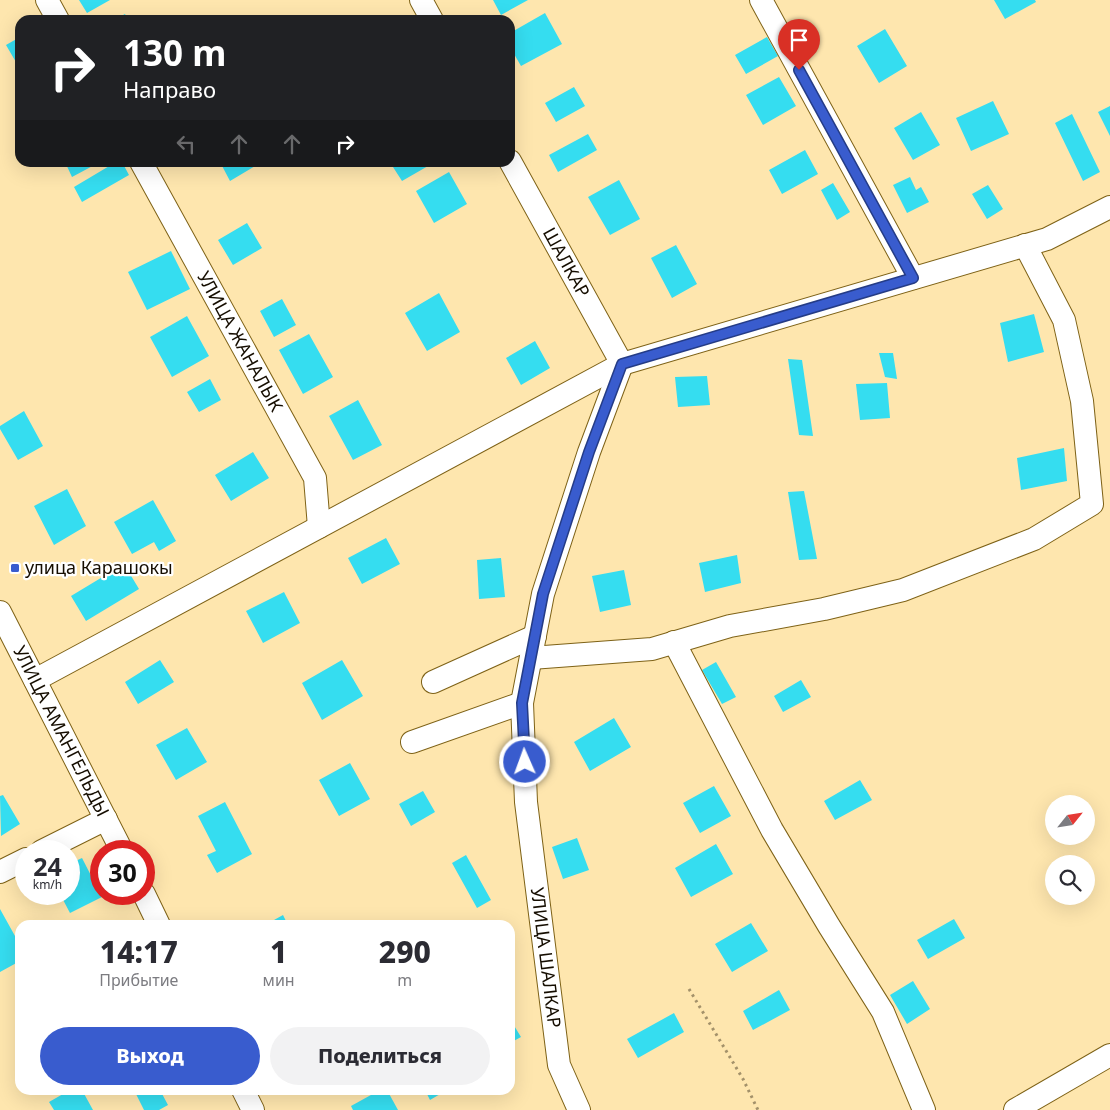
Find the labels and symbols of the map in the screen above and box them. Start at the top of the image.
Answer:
pin [778,19,820,70]
street label: ШАЛКАР [538,223,596,301]
street label: УЛИЦА ЖАНАЛЫК [192,267,289,416]
place label: улица Карашокы [25,555,173,579]
marker: улица Карашокы [9,562,21,574]
street label: УЛИЦА АМАНГЕЛЬДЫ [8,641,115,820]
position arrow [498,735,550,787]
north arrow [1045,795,1095,845]
speed limit sign: 30 [90,840,155,905]
street label: УЛИЦА ШАЛКАР [526,886,567,1029]

